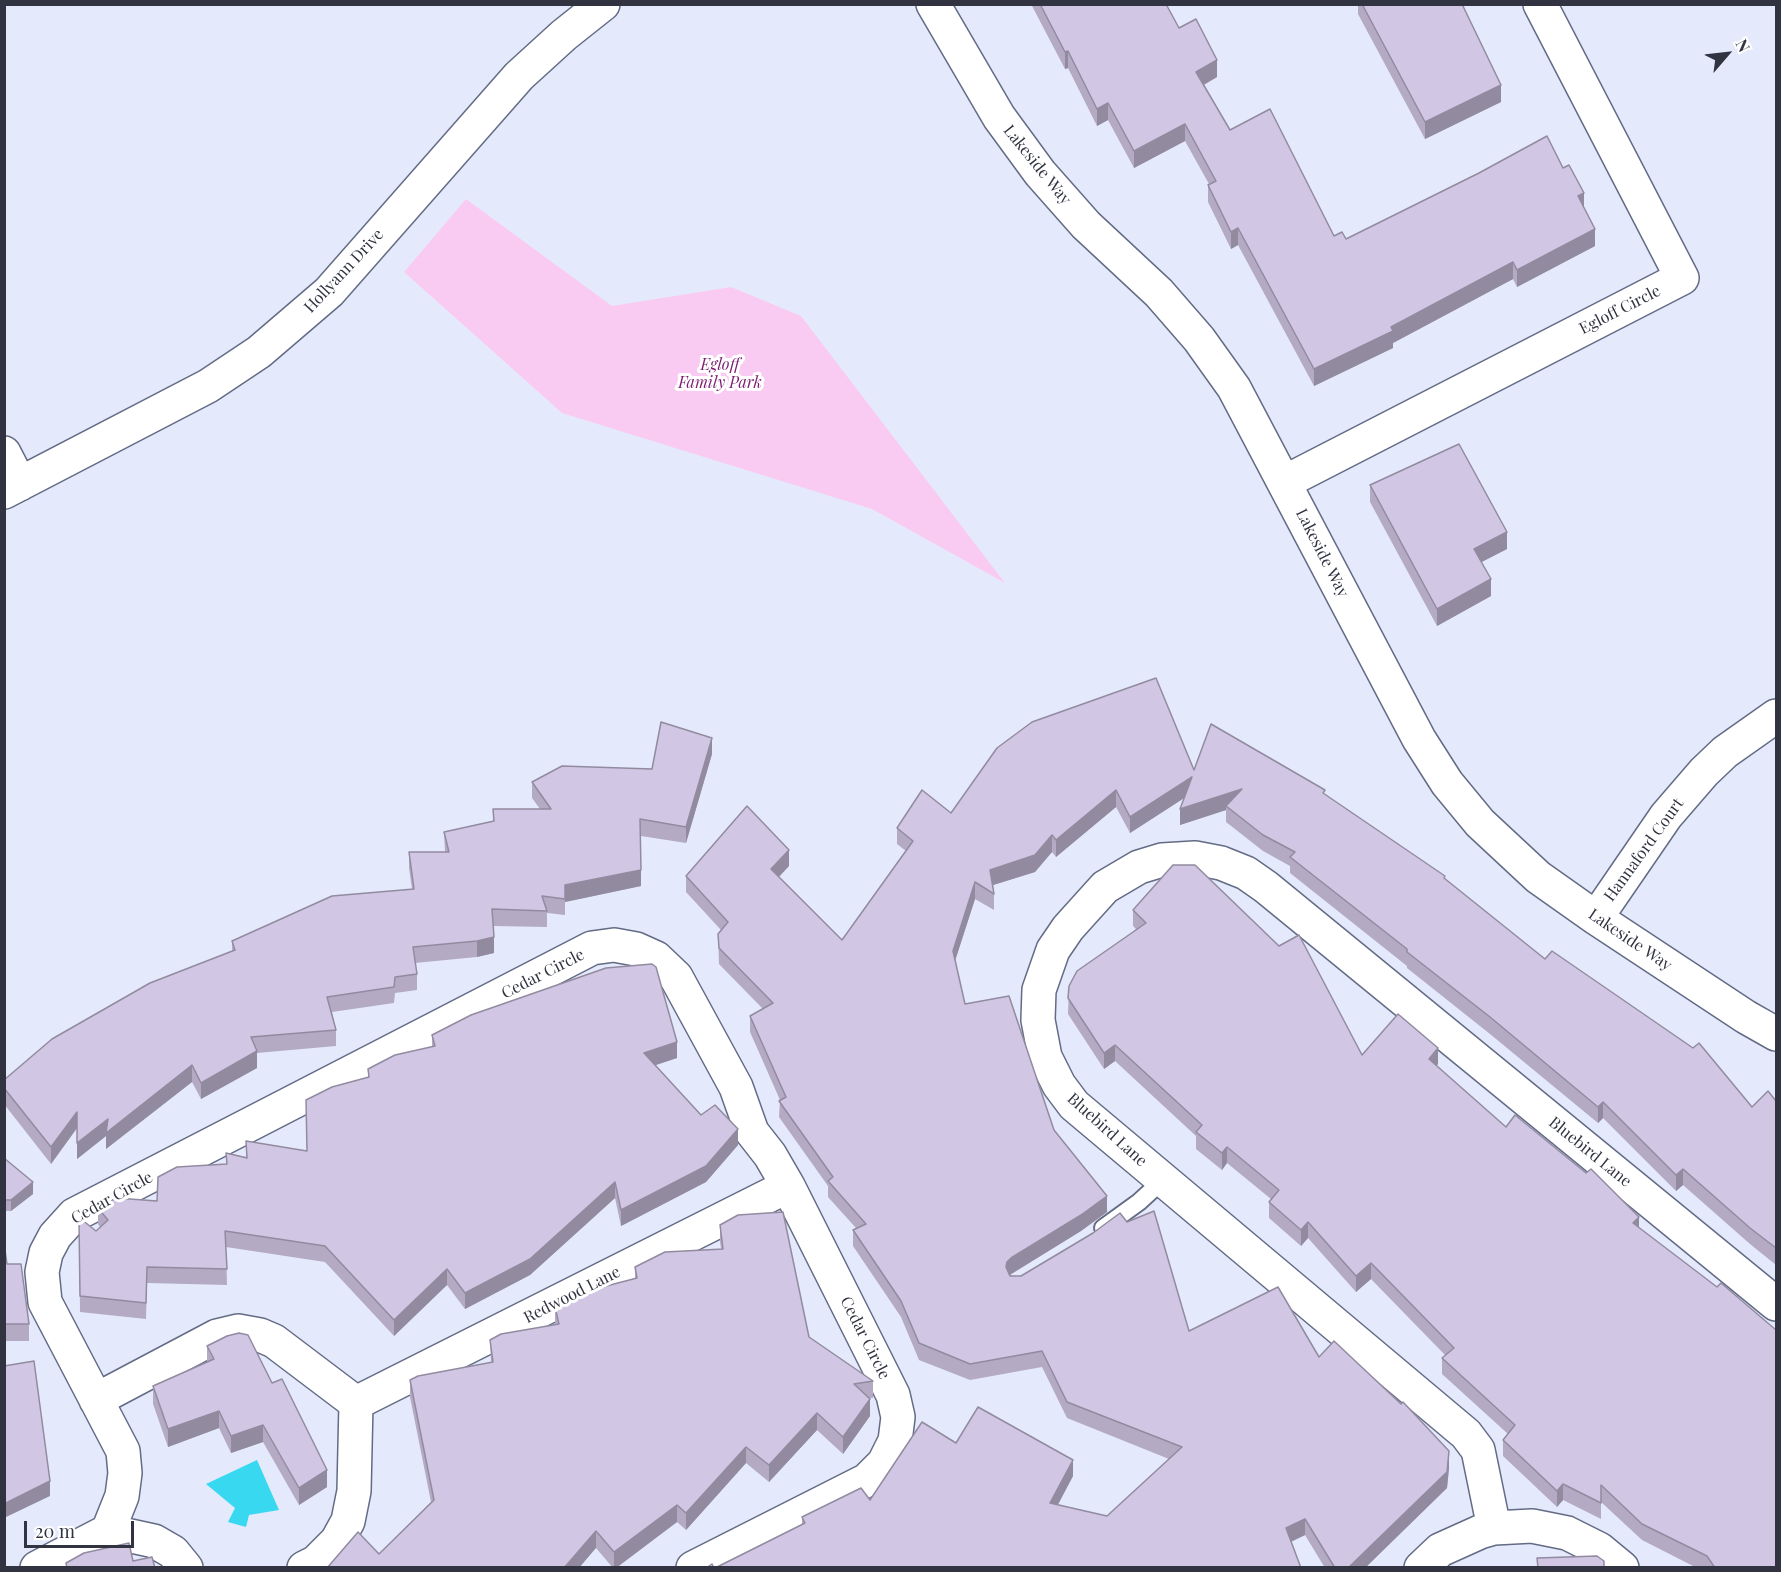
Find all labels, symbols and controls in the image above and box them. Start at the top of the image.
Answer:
north arrow [1697,24,1757,84]
text: N [1731,35,1755,55]
street label: Lakeside Way [999,121,1075,209]
street label: Hollyann Drive [300,225,388,317]
street label: Egloff Circle [1576,281,1664,339]
park label: Egloff Family Park [678,355,762,393]
street label: Lakeside Way [1292,506,1352,600]
street label: Hannaford Court [1600,795,1688,905]
street label: Lakeside Way [1585,905,1675,975]
street label: Cedar Circle [498,945,588,1003]
street label: Bluebird Lane [1063,1089,1151,1171]
street label: Bluebird Lane [1545,1113,1635,1191]
street label: Cedar Circle [68,1168,156,1228]
street label: Redwood Lane [521,1262,623,1328]
street label: Cedar Circle [836,1293,894,1383]
scale bar [27,1509,136,1547]
text: 20 m [35,1519,75,1543]

